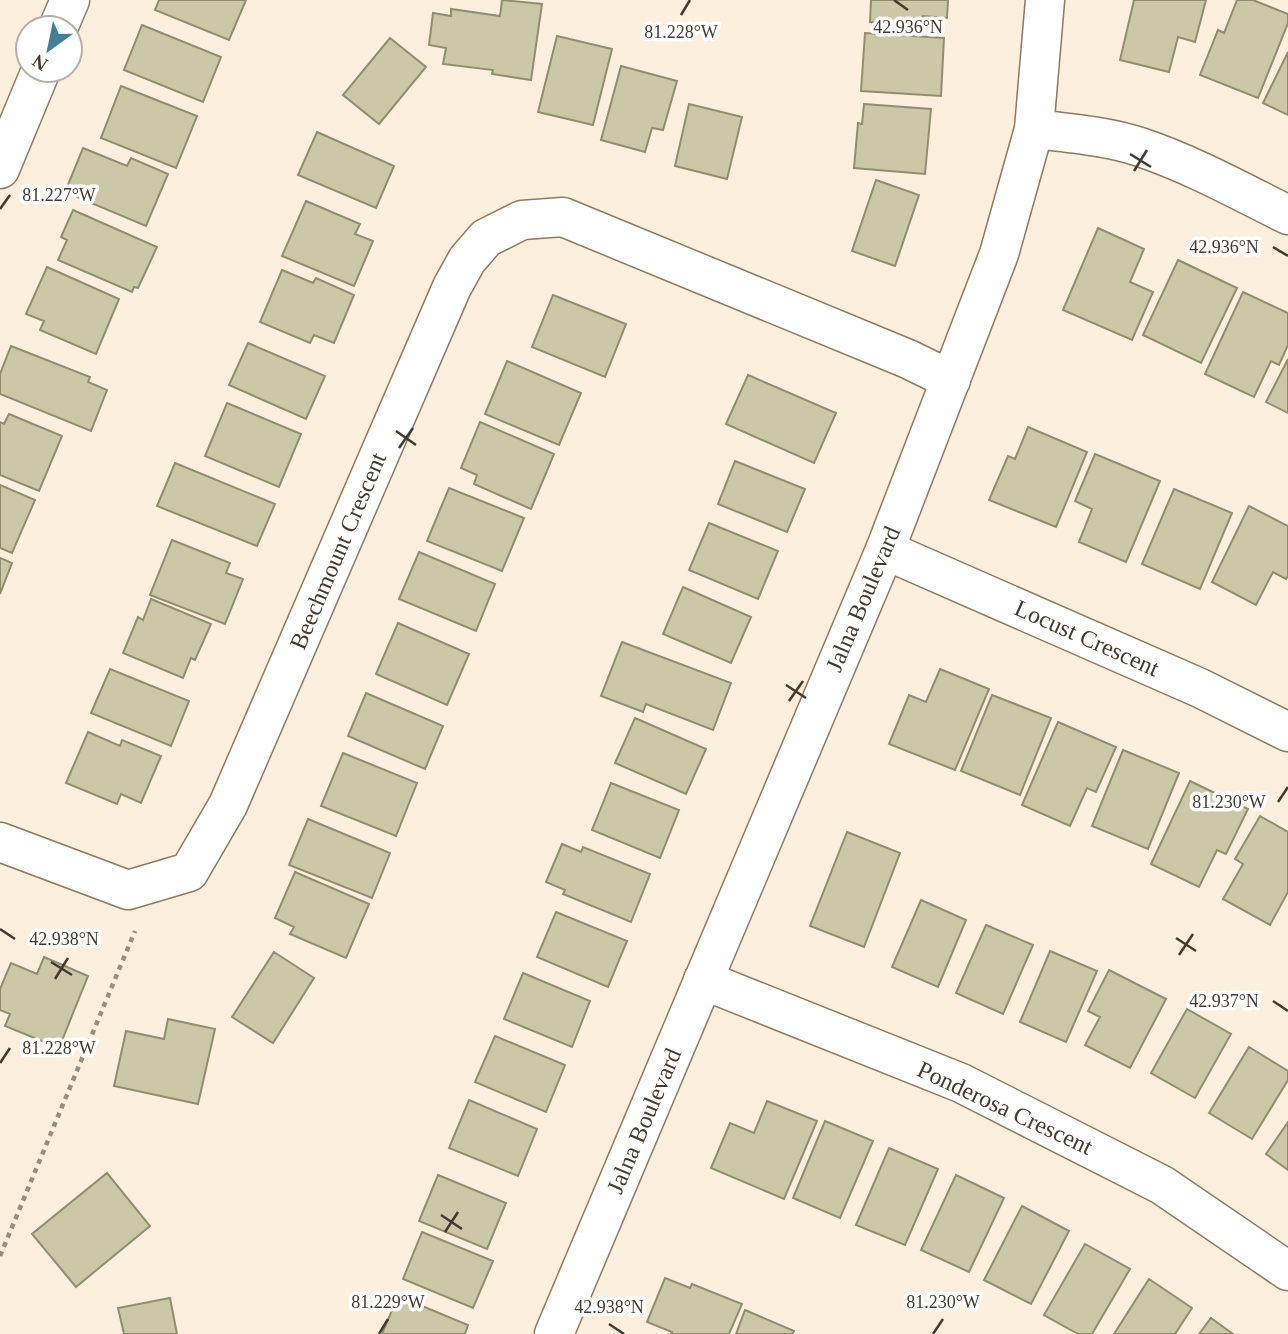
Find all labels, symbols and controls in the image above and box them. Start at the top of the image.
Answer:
north arrow [14,14,84,84]
text: 42.936°N [873,17,943,37]
text: 81.228°W [644,22,718,42]
text: N [28,50,51,75]
text: 81.227°W [22,185,96,205]
text: 42.936°N [1189,237,1259,257]
street label: Beechmount Crescent [285,448,391,653]
street label: Jalna Boulevard [821,522,905,676]
street label: Locust Crescent [1011,595,1164,682]
text: 81.230°W [1192,792,1266,812]
text: 42.938°N [29,929,99,949]
text: 42.937°N [1189,991,1259,1011]
text: 81.228°W [22,1038,96,1058]
street label: Jalna Boulevard [602,1044,686,1198]
street label: Ponderosa Crescent [913,1056,1097,1160]
text: 81.229°W [351,1292,425,1312]
text: 81.230°W [906,1292,980,1312]
text: 42.938°N [574,1297,644,1317]

